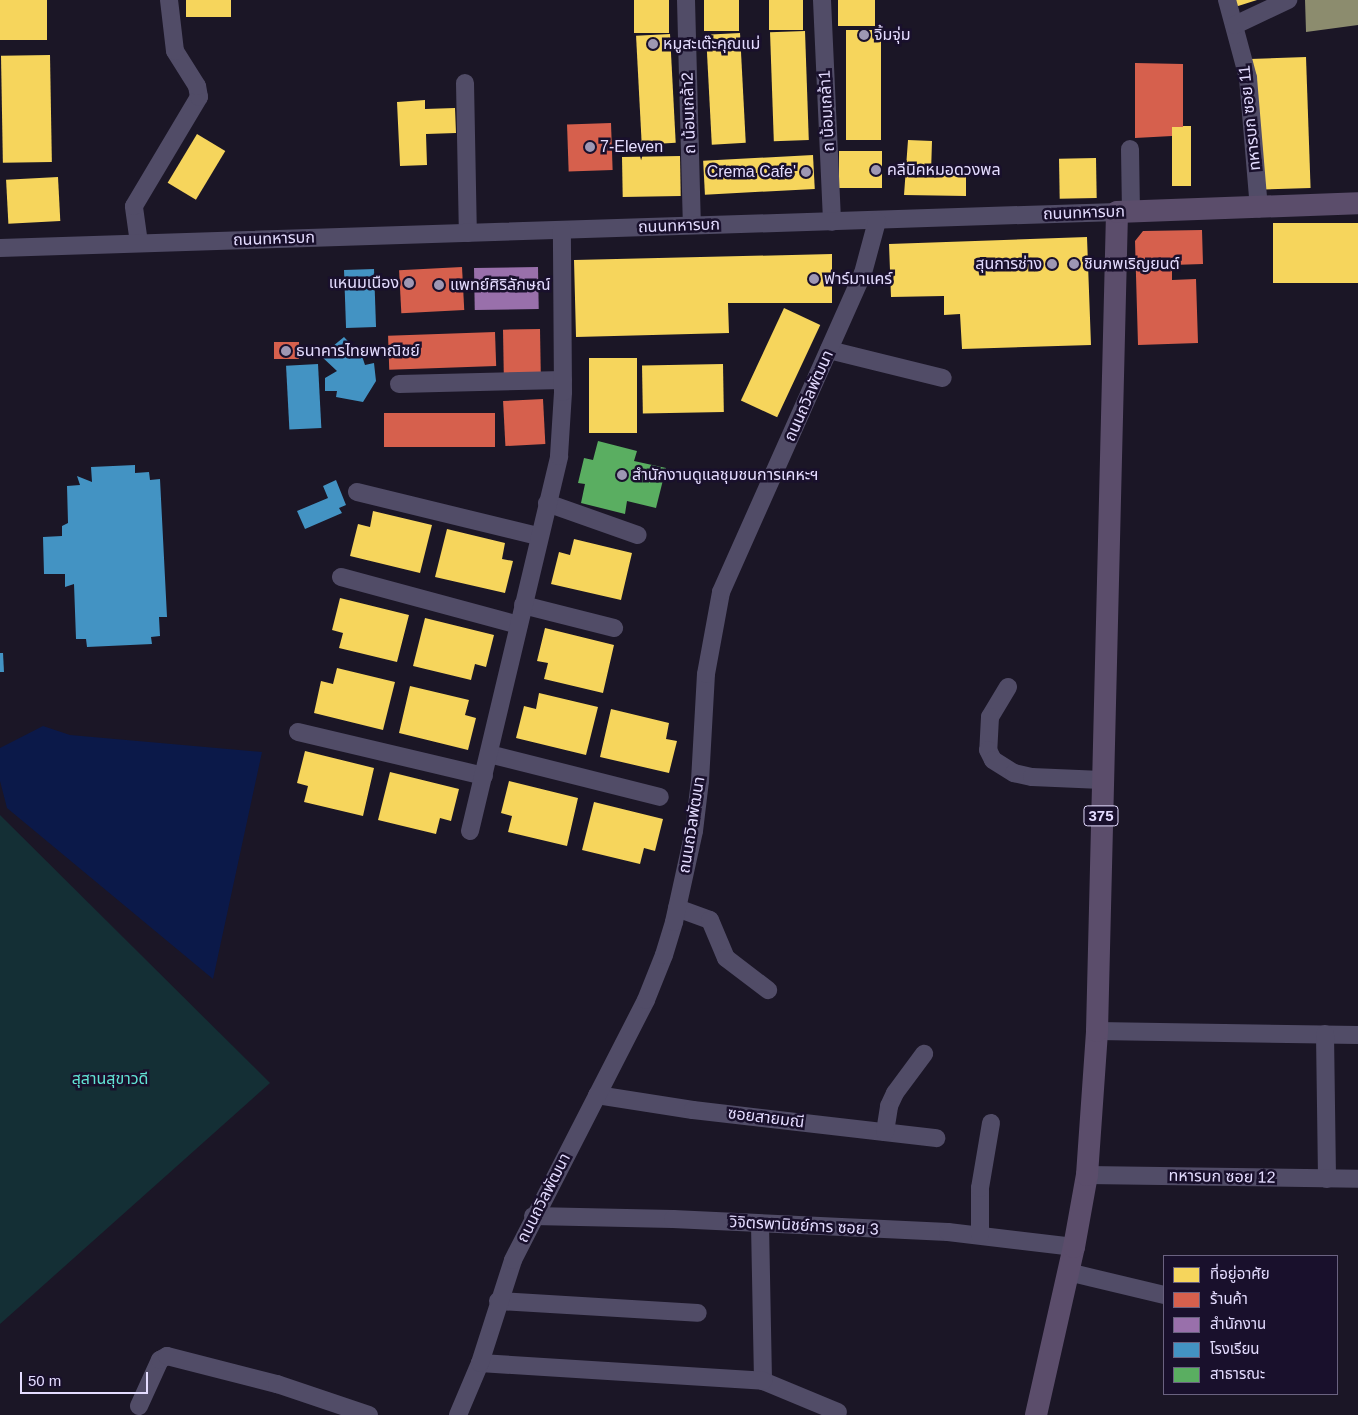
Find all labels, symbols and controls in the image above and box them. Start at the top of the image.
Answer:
place label: จิ้มจุ่ม [874,25,911,45]
marker: จิ้มจุ่ม [858,29,870,41]
place label: หมูสะเต๊ะคุณแม่ [663,34,760,54]
marker: หมูสะเต๊ะคุณแม่ [647,38,659,50]
street label: ทหารบก ซอย 11 [1235,64,1265,172]
street label: ถ น้อมเกล้า1 [815,70,839,152]
street label: ถ น้อมเกล้า2 [678,72,700,154]
place label: 7-Eleven [600,137,663,157]
marker: 7-Eleven [584,141,596,153]
place label: คลีนิคหมอดวงพล [887,160,1001,180]
place label: Crema Cafe' [707,162,796,182]
marker: คลีนิคหมอดวงพล [869,163,883,177]
marker: Crema Cafe' [800,166,812,178]
street label: ถนนทหารบก [1043,202,1125,224]
street label: ถนนทหารบก [638,215,720,237]
street label: ถนนทหารบก [233,228,315,250]
place label: สุนการช่าง [975,254,1042,274]
place label: ชินภพเริญยนต์ [1084,254,1180,274]
marker: สุนการช่าง [1046,258,1058,270]
marker: ชินภพเริญยนต์ [1068,258,1080,270]
place label: ฟาร์มาแคร์ [824,269,892,289]
place label: แหนมเนือง [329,273,399,293]
marker: ฟาร์มาแคร์ [808,273,820,285]
place label: แพทย์ศิริลักษณ์ [450,275,551,295]
marker: แหนมเนือง [403,277,415,289]
marker: แพทย์ศิริลักษณ์ [432,278,446,292]
place label: ธนาคารไทยพาณิชย์ [296,341,420,361]
marker: ธนาคารไทยพาณิชย์ [280,345,292,357]
street label: ถนนถวิลพัฒนา [780,347,838,445]
place label: สำนักงานดูแลชุมชนการเคหะฯ [632,465,818,485]
marker: สำนักงานดูแลชุมชนการเคหะฯ [616,469,628,481]
street label: ถนนถวิลพัฒนา [675,775,709,875]
road number: 375 [1082,804,1120,828]
park label: สุสานสุขาวดี [72,1069,148,1089]
street label: ซอยสายมณี [727,1104,805,1132]
street label: ถนนถวิลพัฒนา [513,1150,575,1246]
street label: ทหารบก ซอย 12 [1168,1166,1276,1188]
street label: วิจิตรพานิชย์การ ซอย 3 [729,1213,879,1239]
legend [1163,1255,1338,1395]
text: ที่อยู่อาศัย [1210,1265,1270,1282]
text: ร้านค้า [1210,1290,1248,1307]
text: สำนักงาน [1210,1315,1266,1332]
text: โรงเรียน [1210,1340,1260,1357]
scale bar [22,1362,150,1394]
text: สาธารณะ [1210,1365,1265,1382]
text: 50 m [28,1372,61,1389]

